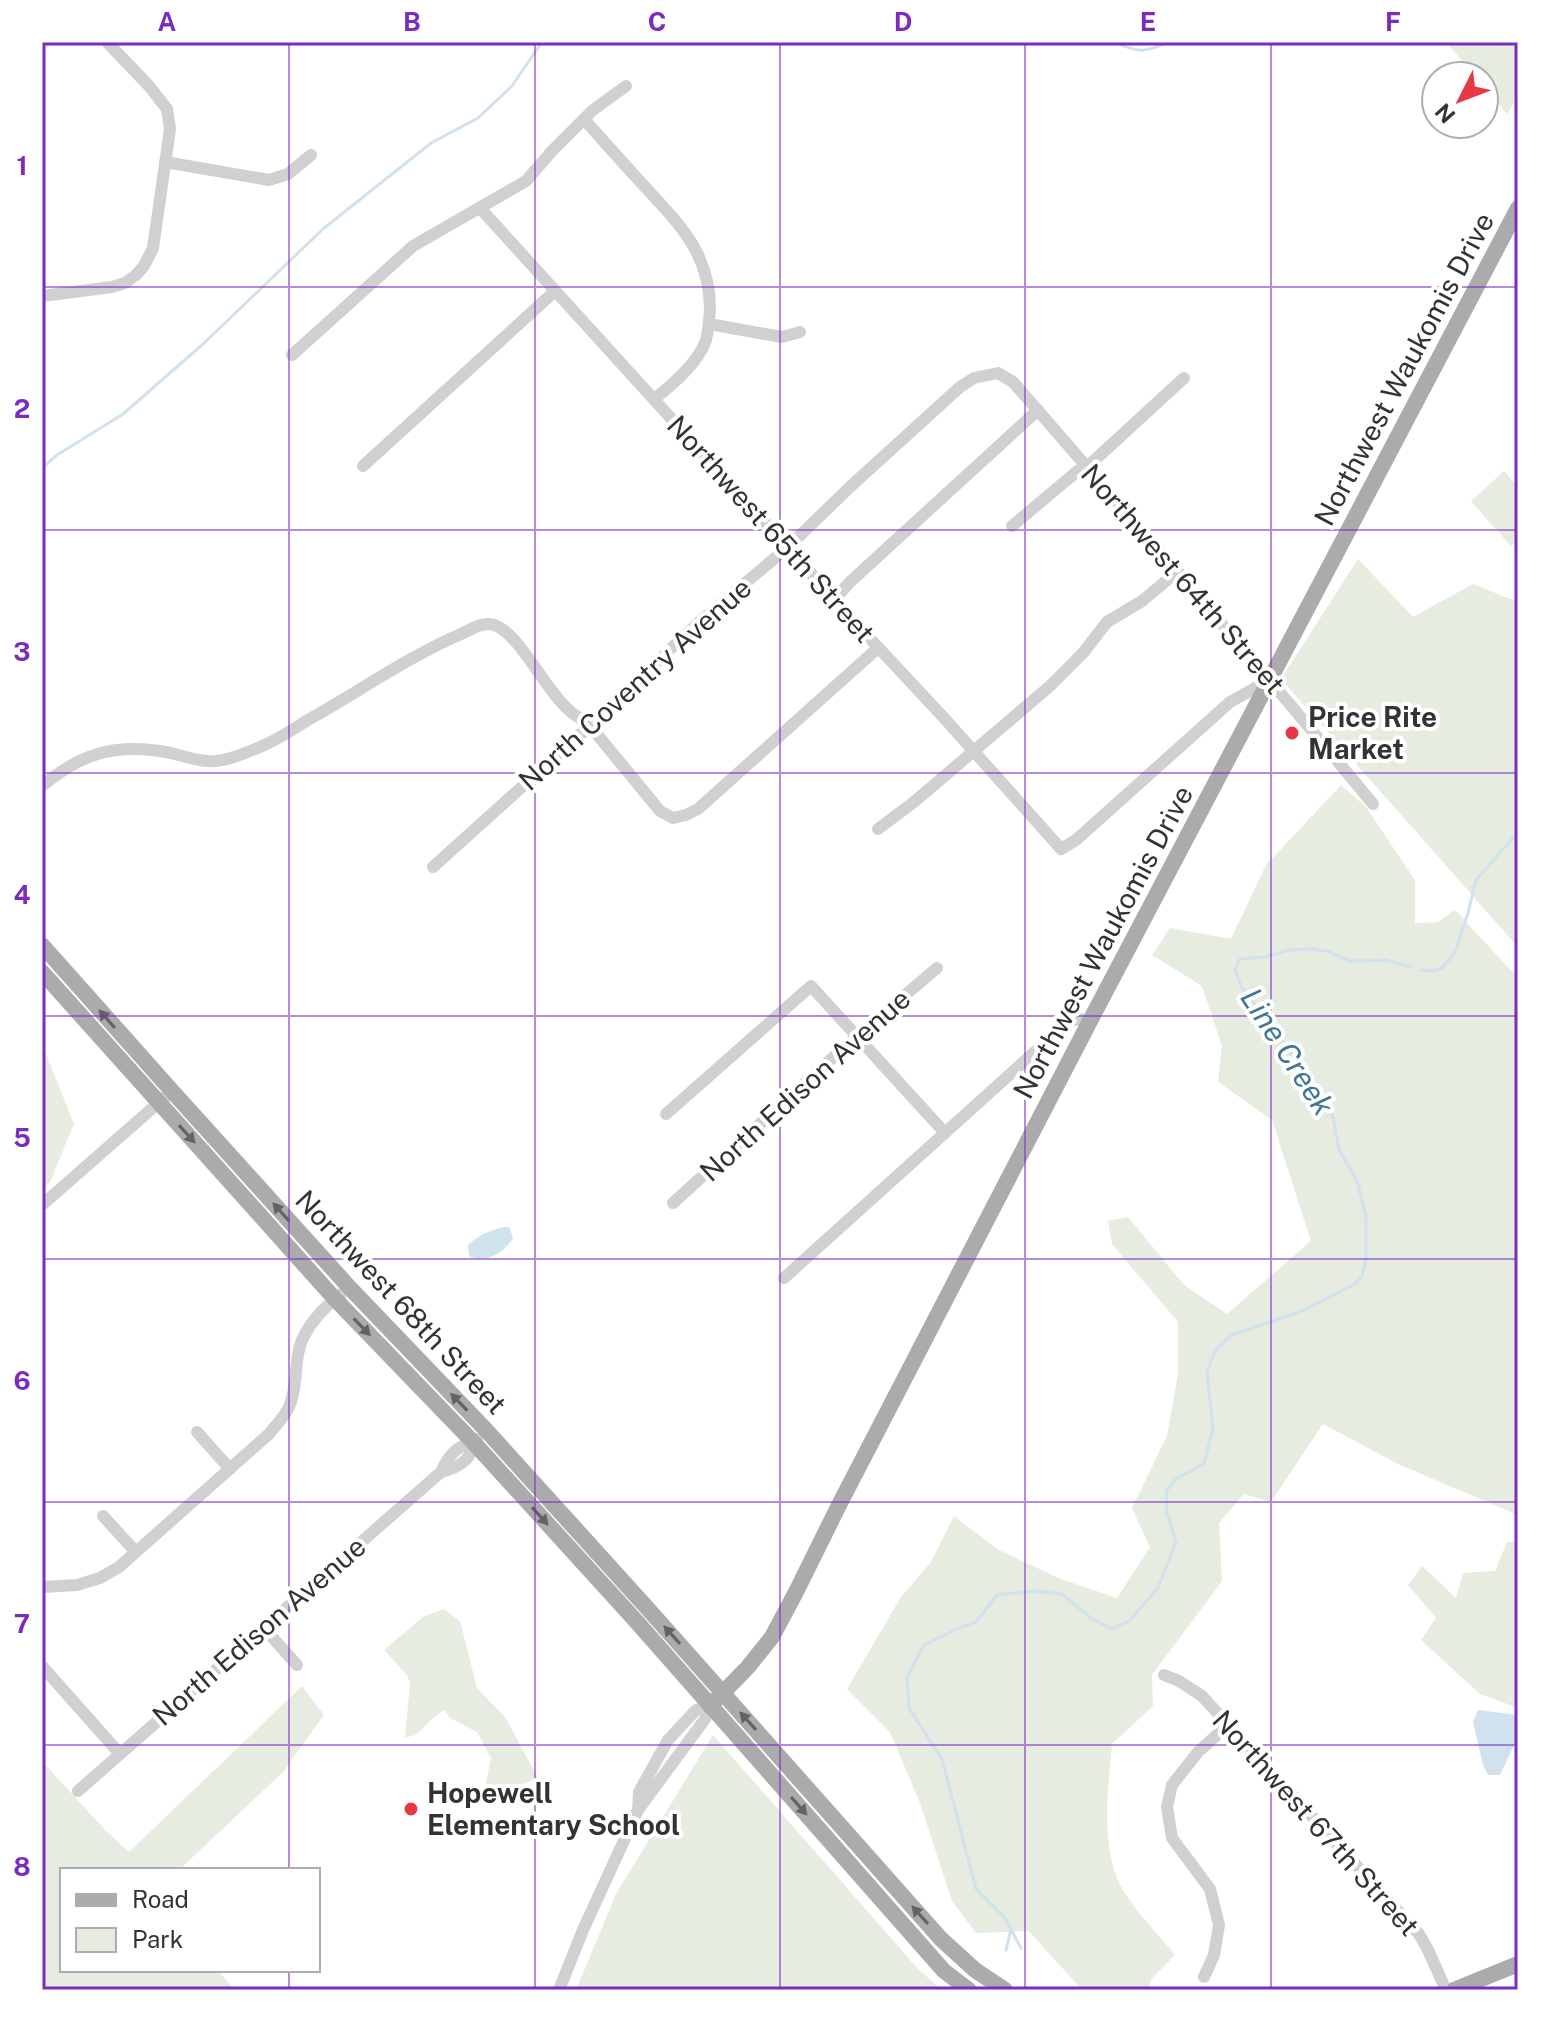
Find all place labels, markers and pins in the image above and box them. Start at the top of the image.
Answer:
place label: Price Rite Market [1308,700,1437,765]
marker: Price Rite Market [1283,724,1301,742]
place label: Hopewell Elementary School [427,1776,680,1841]
marker: Hopewell Elementary School [402,1800,420,1818]

